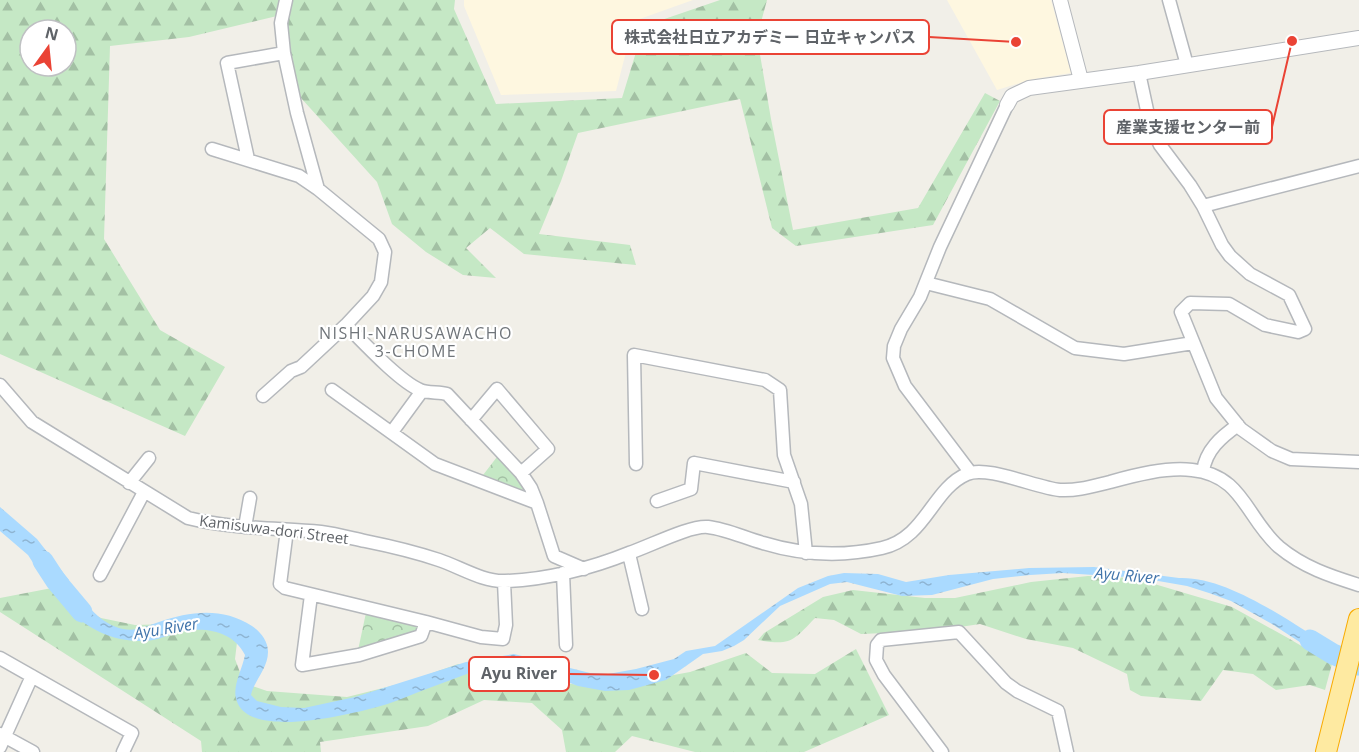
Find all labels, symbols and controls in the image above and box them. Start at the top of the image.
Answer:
north arrow [18,18,78,78]
callout: 株式会社日立アカデミー 日立キャンパス [612,20,929,54]
text: N [43,21,61,46]
text: 株式会社日立アカデミー 日立キャンパス [624,26,916,48]
callout: 産業支援センター前 [1104,110,1272,144]
text: 産業支援センター前 [1116,116,1260,138]
district label: NISHI-NARUSAWACHO 3-CHOME [319,322,513,362]
street label: Kamisuwa-dori Street [198,510,350,548]
water label: Ayu River [1093,561,1161,589]
water label: Ayu River [131,612,200,644]
callout: Ayu River [469,657,569,691]
text: Ayu River [481,662,557,684]

